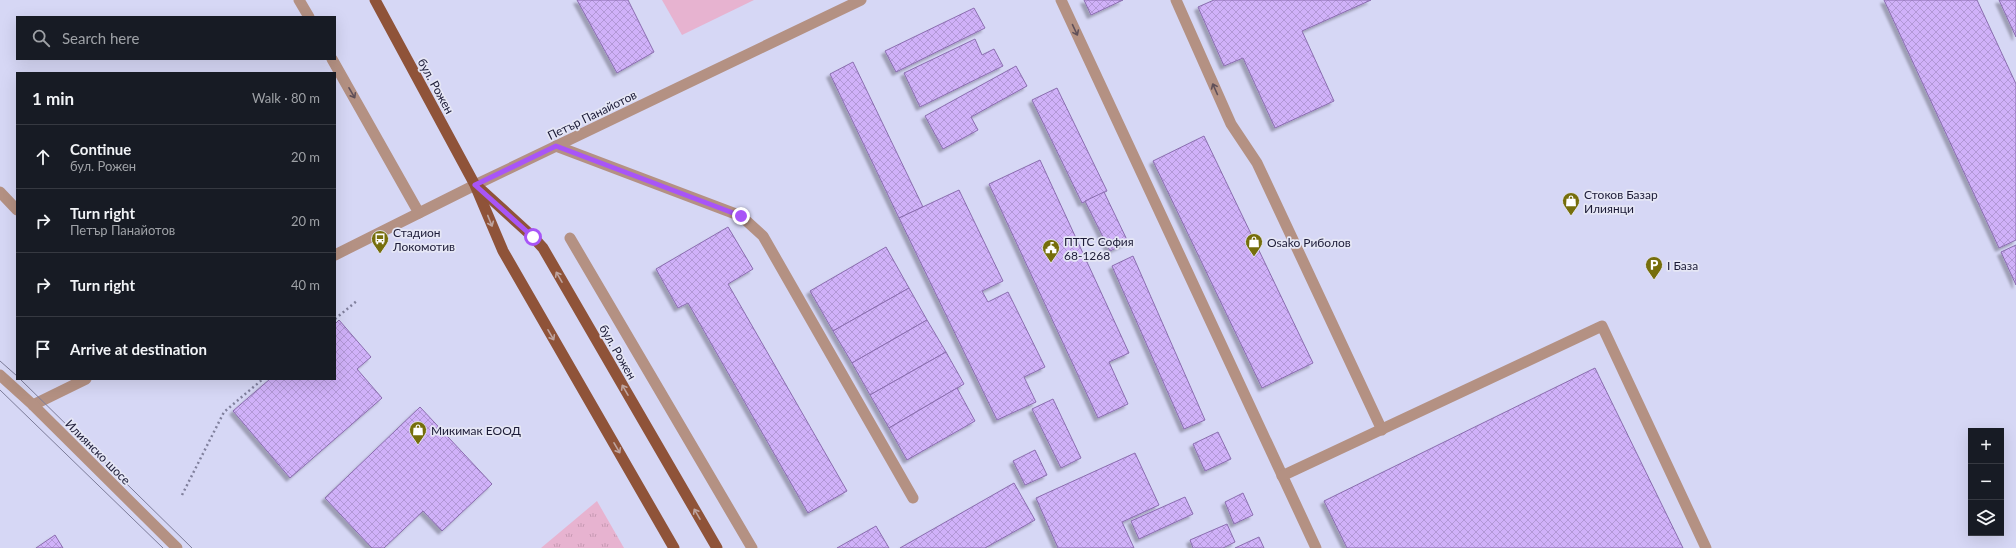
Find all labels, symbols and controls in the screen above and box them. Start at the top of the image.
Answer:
search box [16,16,336,60]
one-way arrow [1072,24,1079,36]
icon: search [30,27,52,49]
text: Search here [62,29,139,47]
street label: бул. Рожен [415,56,457,116]
one-way arrow [1211,83,1218,95]
one-way arrow [348,87,356,99]
street label: Петър Панайотов [545,87,639,143]
text: 1 min [32,88,74,109]
text: Walk · 80 m [252,90,320,106]
text: Continue [70,140,131,158]
icon: ahead [32,146,54,168]
text: 20 m [291,149,320,165]
text: бул. Рожен [70,158,136,174]
place label: Стоков Базар Илиянци [1584,187,1658,216]
shop icon: Стоков Базар Илиянци [1561,191,1581,216]
text: Turn right [70,204,135,222]
route end [732,207,750,225]
icon: right [32,210,54,232]
text: 20 m [291,213,320,229]
one-way arrow [487,214,495,226]
text: Петър Панайотов [70,222,175,238]
place label: Стадион Локомотив [392,225,455,254]
route start [524,228,542,246]
bus stop icon: Стадион Локомотив [370,229,390,254]
shop icon: Osako Риболов [1244,232,1264,257]
place label: ПТТС София 68-1268 [1064,234,1134,263]
place label: Osako Риболов [1267,235,1351,250]
public building icon: ПТТС София 68-1268 [1041,238,1061,263]
parking icon: I База [1644,255,1664,280]
place label: I База [1667,258,1698,273]
one-way arrow [555,271,563,283]
icon: right [32,274,54,296]
text: Turn right [70,276,135,294]
text: 40 m [291,277,320,293]
street label: бул. Рожен [596,322,640,382]
one-way arrow [548,329,556,341]
icon: arrive [32,338,54,360]
text: Arrive at destination [70,340,207,358]
one-way arrow [620,384,628,396]
street label: Илиянско шосе [62,416,134,488]
shop icon: Микимак ЕООД [408,420,428,445]
place label: Микимак ЕООД [431,423,521,438]
map controls [1968,428,2004,536]
button: + [1968,428,2004,464]
one-way arrow [613,442,621,454]
button: − [1968,464,2004,500]
button: layers [1968,500,2004,536]
one-way arrow [693,508,701,520]

